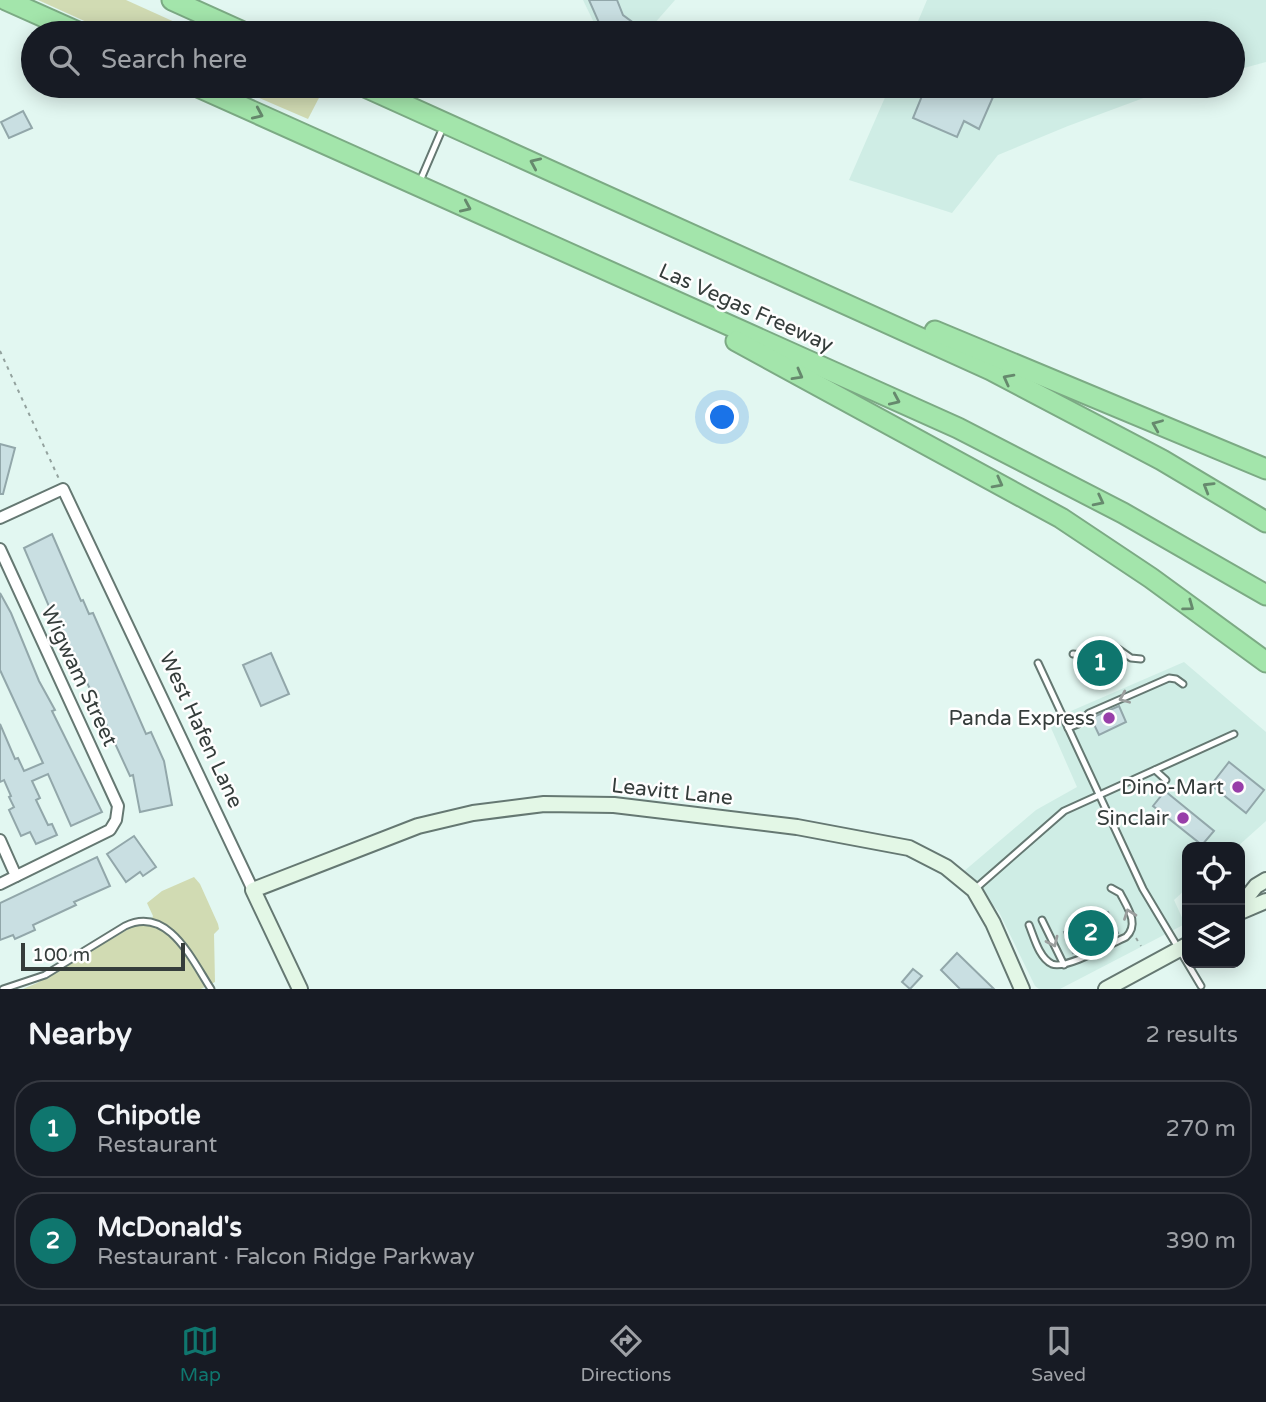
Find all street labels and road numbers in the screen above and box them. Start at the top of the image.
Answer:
street label: Las Vegas Freeway [655,258,837,358]
street label: Wigwam Street [35,602,123,750]
street label: West Hafen Lane [154,648,248,812]
street label: Leavitt Lane [610,773,734,811]

